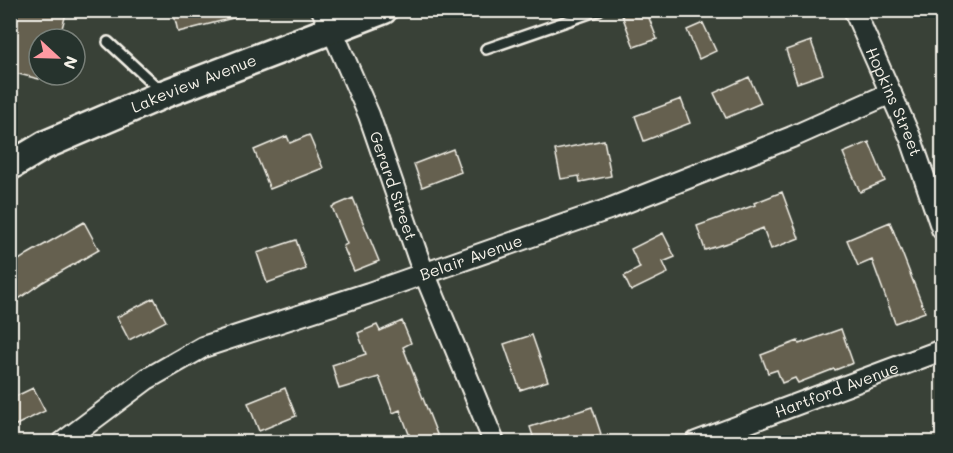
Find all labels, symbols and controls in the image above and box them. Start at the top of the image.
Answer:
north arrow [27,27,87,87]
street label: Hopkins Street [862,44,927,159]
street label: Lakeview Avenue [128,49,259,117]
text: N [59,53,83,72]
street label: Gerard Street [365,128,422,243]
street label: Belair Avenue [417,229,525,285]
street label: Hartford Avenue [771,356,901,422]

